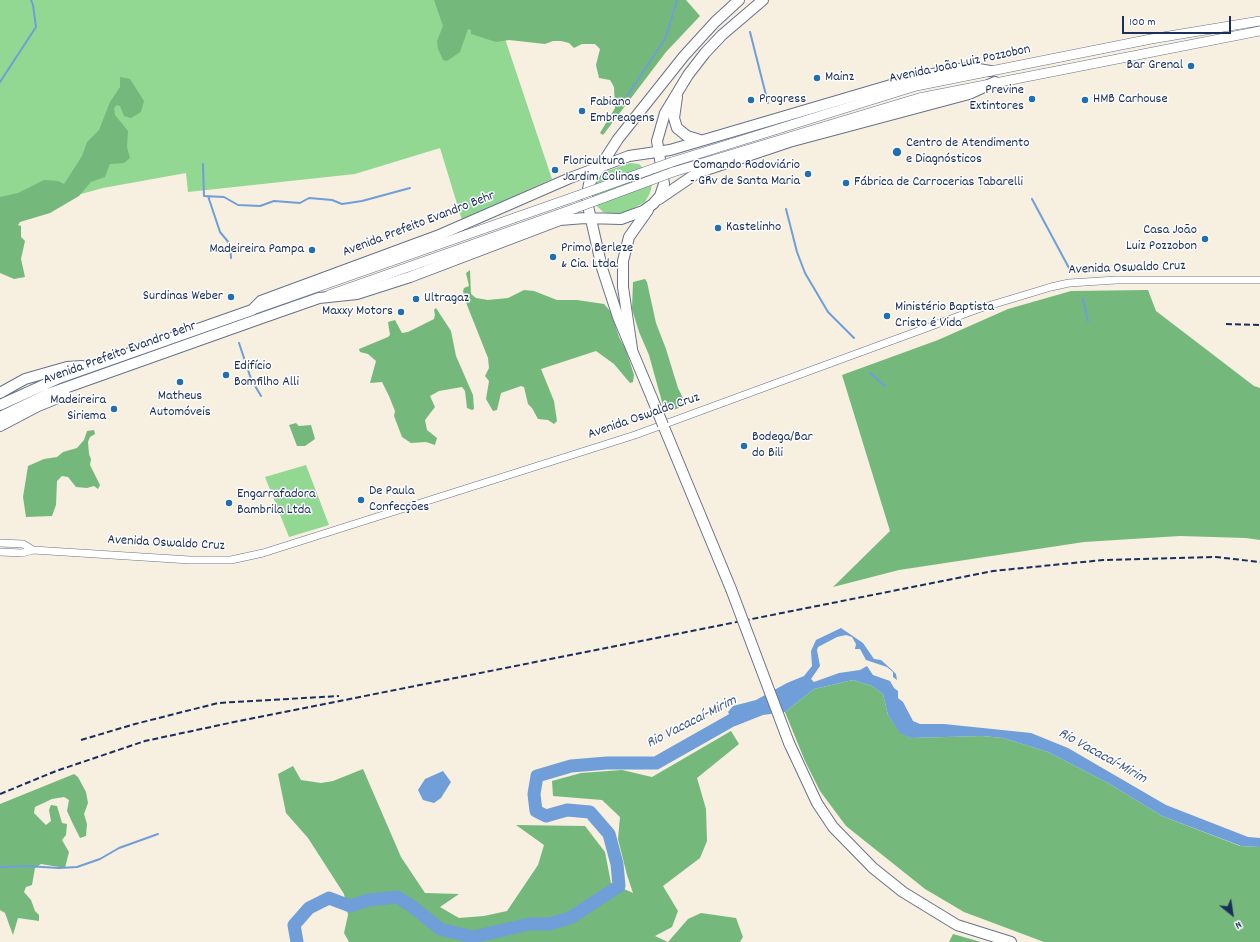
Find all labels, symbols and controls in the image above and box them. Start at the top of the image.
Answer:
scale bar [1124,8,1233,34]
text: 100 m [1129,14,1156,31]
street label: Avenida João Luiz Pozzobon [888,42,1032,88]
place label: Bar Grenal [1127,58,1183,74]
marker: Bar Grenal [1186,61,1196,71]
place label: Mainz [825,70,854,86]
marker: Mainz [812,73,822,83]
place label: Previne Extintores [970,83,1024,116]
place label: Progress [759,92,806,108]
place label: HMB Carhouse [1093,92,1168,108]
marker: Previne Extintores [1027,94,1037,104]
place label: Fabiano Embreagens [590,95,655,128]
marker: Progress [746,95,756,105]
marker: HMB Carhouse [1080,95,1090,105]
marker: Fabiano Embreagens [577,106,587,116]
place label: Centro de Atendimento e Diagnósticos [906,136,1029,168]
marker: Centro de Atendimento e Diagnósticos [891,146,903,158]
place label: Floricultura Jardim Colinas [563,154,640,186]
place label: Comando Rodoviário - GRv de Santa Maria [690,158,800,190]
marker: Floricultura Jardim Colinas [550,165,560,175]
marker: Comando Rodoviário - GRv de Santa Maria [803,169,813,179]
place label: Fábrica de Carrocerias Tabarelli [854,175,1023,191]
marker: Fábrica de Carrocerias Tabarelli [841,178,851,188]
street label: Avenida Prefeito Evandro Behr [340,188,498,262]
place label: Kastelinho [726,220,781,236]
marker: Kastelinho [713,223,723,233]
place label: Casa João Luiz Pozzobon [1126,223,1197,256]
marker: Casa João Luiz Pozzobon [1200,234,1210,244]
place label: Primo Berleze & Cia. Ltda. [561,241,633,274]
place label: Madeireira Pampa [210,242,304,258]
marker: Madeireira Pampa [307,245,317,255]
marker: Primo Berleze & Cia. Ltda. [548,252,558,262]
street label: Avenida Oswaldo Cruz [1068,259,1186,279]
place label: Surdinas Weber [143,289,223,305]
place label: Ultragaz [424,291,469,307]
marker: Surdinas Weber [226,292,236,302]
marker: Ultragaz [411,294,421,304]
place label: Ministério Baptista Cristo é Vida [895,300,994,332]
place label: Maxxy Motors [322,304,393,320]
marker: Maxxy Motors [396,307,406,317]
marker: Ministério Baptista Cristo é Vida [882,311,892,321]
street label: Avenida Prefeito Evandro Behr [41,318,199,390]
place label: Edifício Bomfilho Alli [234,359,299,392]
marker: Edifício Bomfilho Alli [221,370,231,380]
marker: Matheus Automóveis [175,377,185,387]
place label: Matheus Automóveis [149,389,211,422]
street label: Avenida Oswaldo Cruz [586,390,702,444]
place label: Madeireira Siriema [50,393,106,426]
marker: Madeireira Siriema [109,404,119,414]
place label: Bodega/Bar do Bili [752,430,813,462]
marker: Bodega/Bar do Bili [739,441,749,451]
place label: De Paula Confecções [369,484,429,516]
place label: Engarrafadora Bambrila Ltda [237,487,316,520]
marker: De Paula Confecções [356,495,366,505]
marker: Engarrafadora Bambrila Ltda [224,498,234,508]
street label: Avenida Oswaldo Cruz [107,533,225,555]
water label: Rio Vacacaí-Mirim [644,693,740,753]
water label: Rio Vacacaí-Mirim [1055,725,1149,789]
north arrow [1212,894,1252,934]
text: N [1232,916,1244,933]

